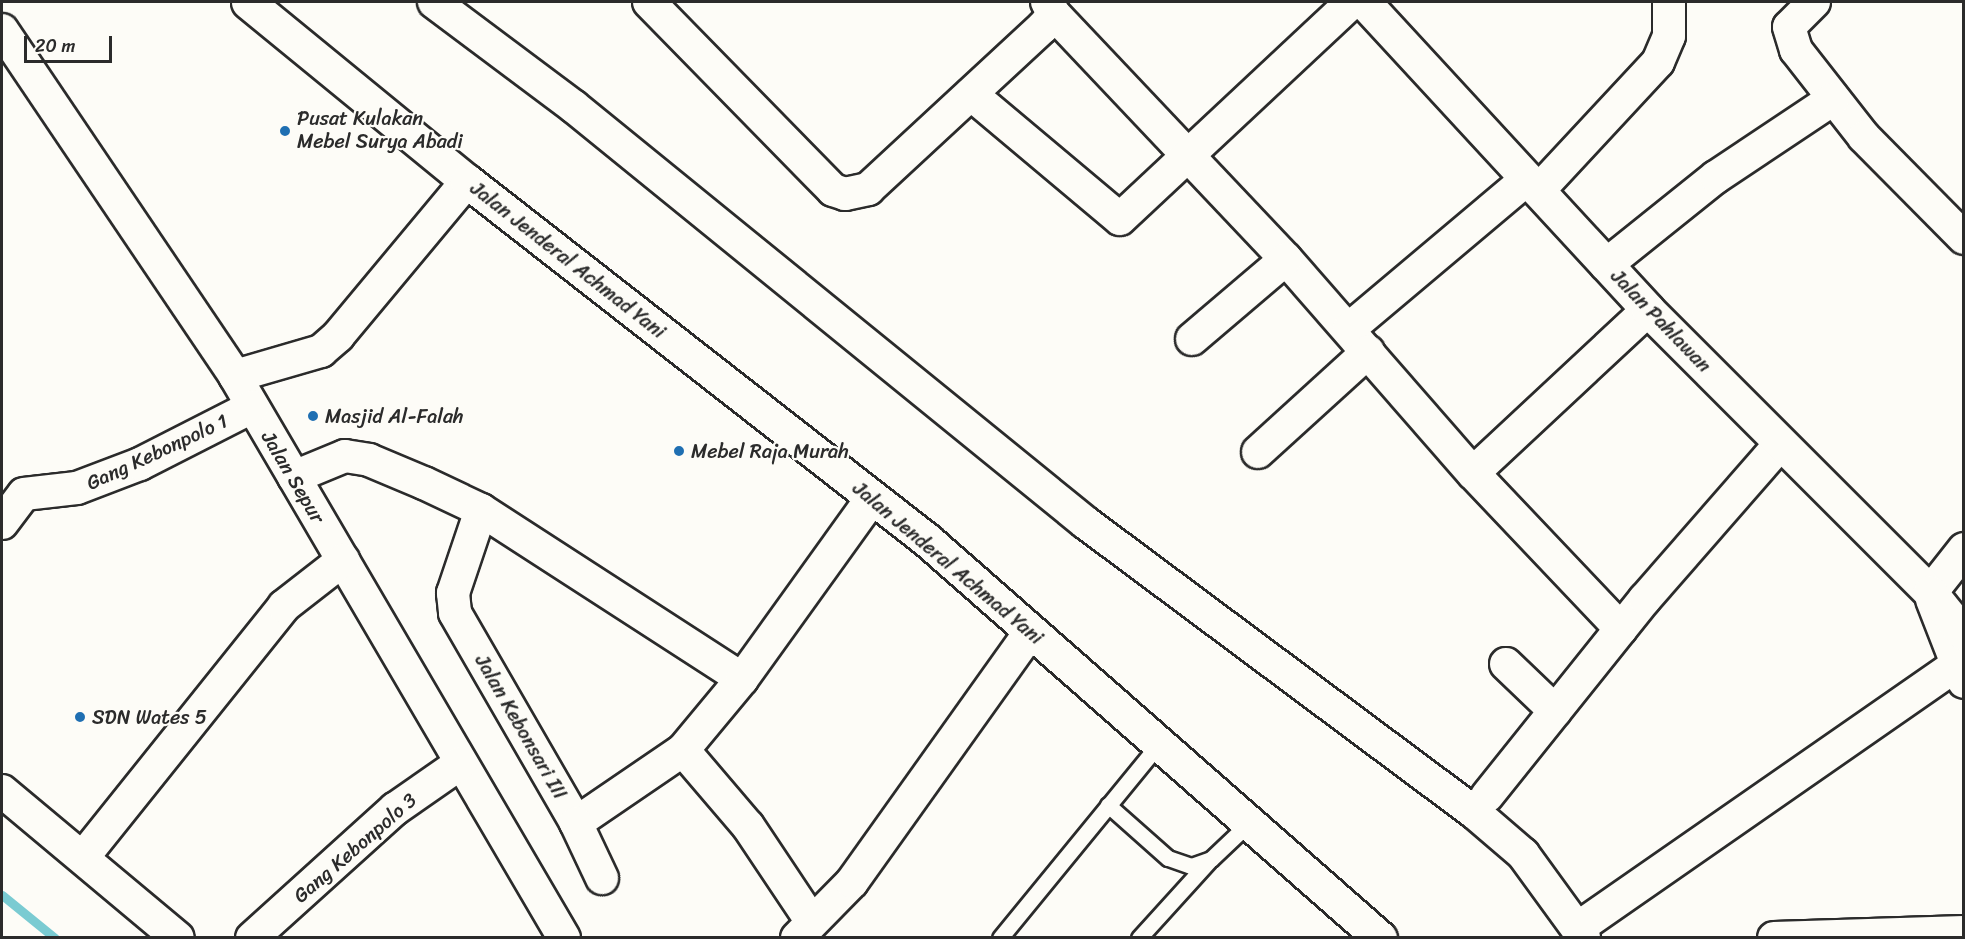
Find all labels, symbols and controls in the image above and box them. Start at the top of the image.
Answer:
scale bar [27,24,116,62]
text: 20 m [35,30,75,62]
place label: Pusat Kulakan Mebel Surya Abadi [297,107,463,154]
marker: Pusat Kulakan Mebel Surya Abadi [278,124,292,138]
street label: Jalan Jenderal Achmad Yani [465,176,671,344]
street label: Jalan Pahlawan [1606,264,1716,378]
place label: Masjid Al-Falah [325,404,464,428]
street label: Gang Kebonpolo 1 [83,409,231,495]
marker: Masjid Al-Falah [306,409,320,423]
street label: Jalan Sepur [256,426,330,528]
place label: Mebel Raja Murah [691,439,849,463]
marker: Mebel Raja Murah [672,444,686,458]
street label: Jalan Jenderal Achmad Yani [848,476,1048,650]
street label: Jalan Kebonsari III [470,650,572,804]
place label: SDN Wates 5 [92,705,207,729]
marker: SDN Wates 5 [73,710,87,724]
street label: Gang Kebonpolo 3 [288,788,422,908]

